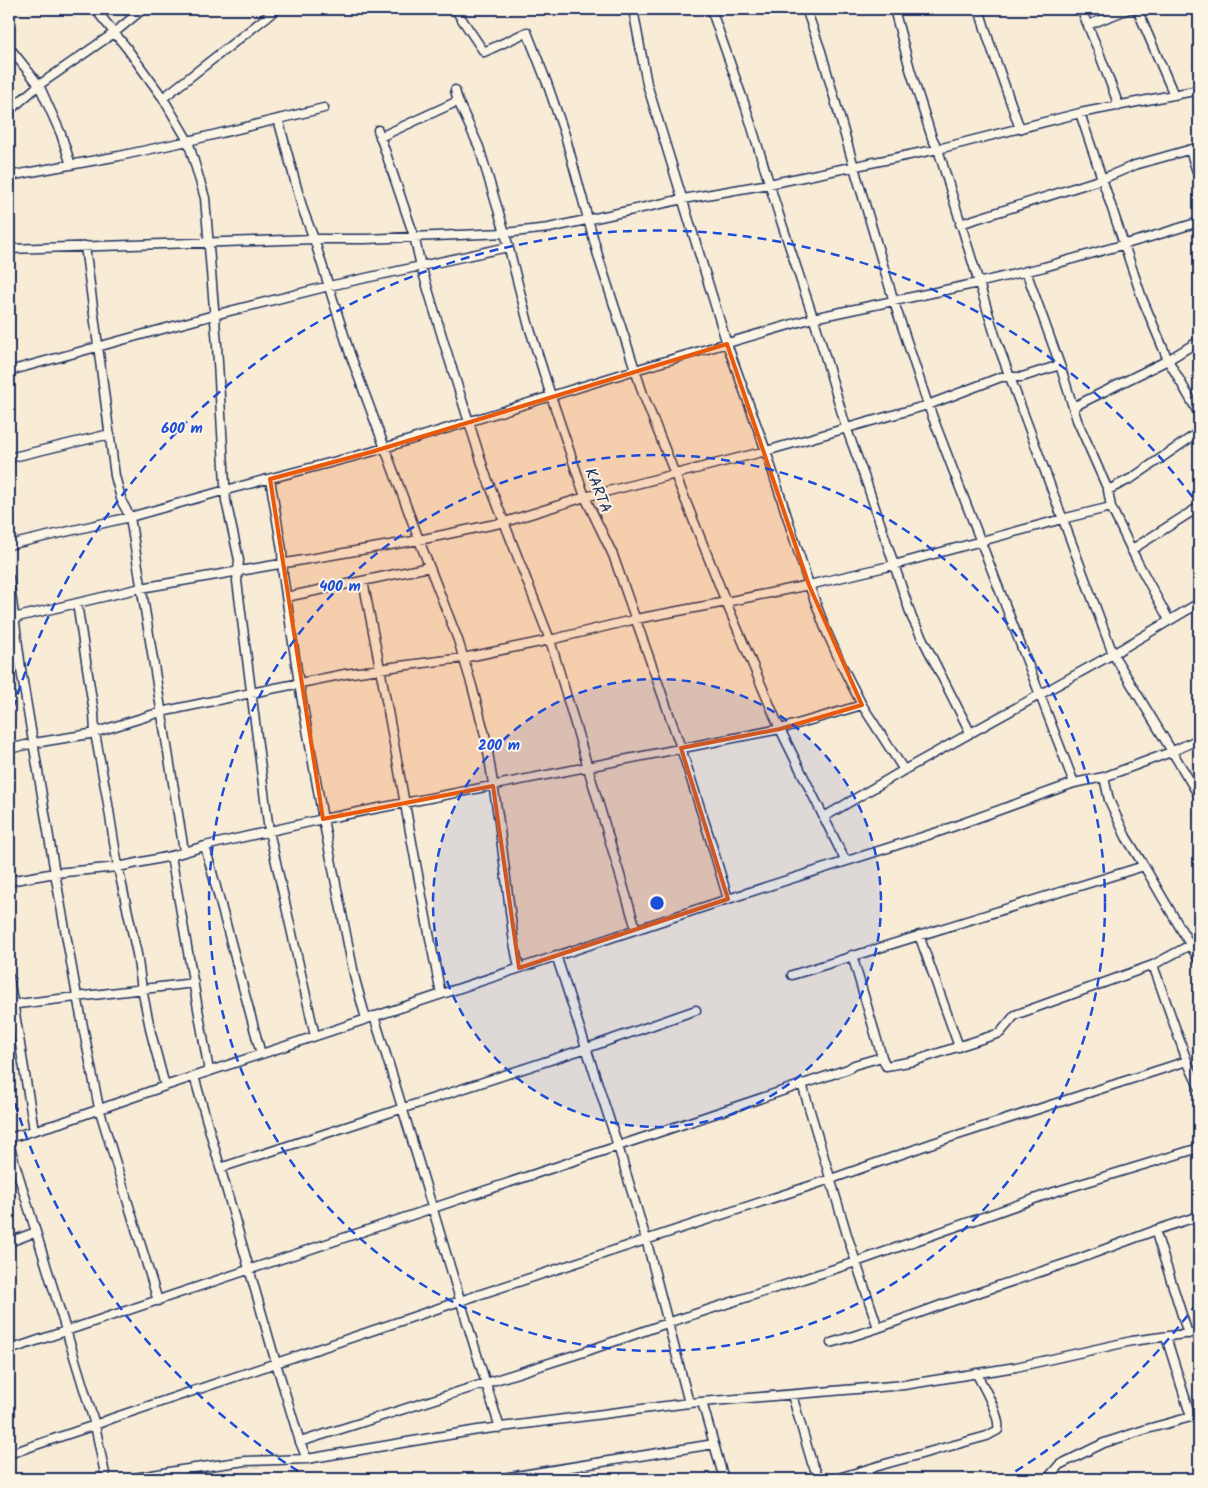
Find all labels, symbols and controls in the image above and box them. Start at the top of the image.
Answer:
text: 600 m [161,417,203,441]
street label: KARTA [577,464,618,517]
text: 400 m [319,575,361,599]
text: 200 m [478,734,520,758]
centre of rings [648,894,666,912]

